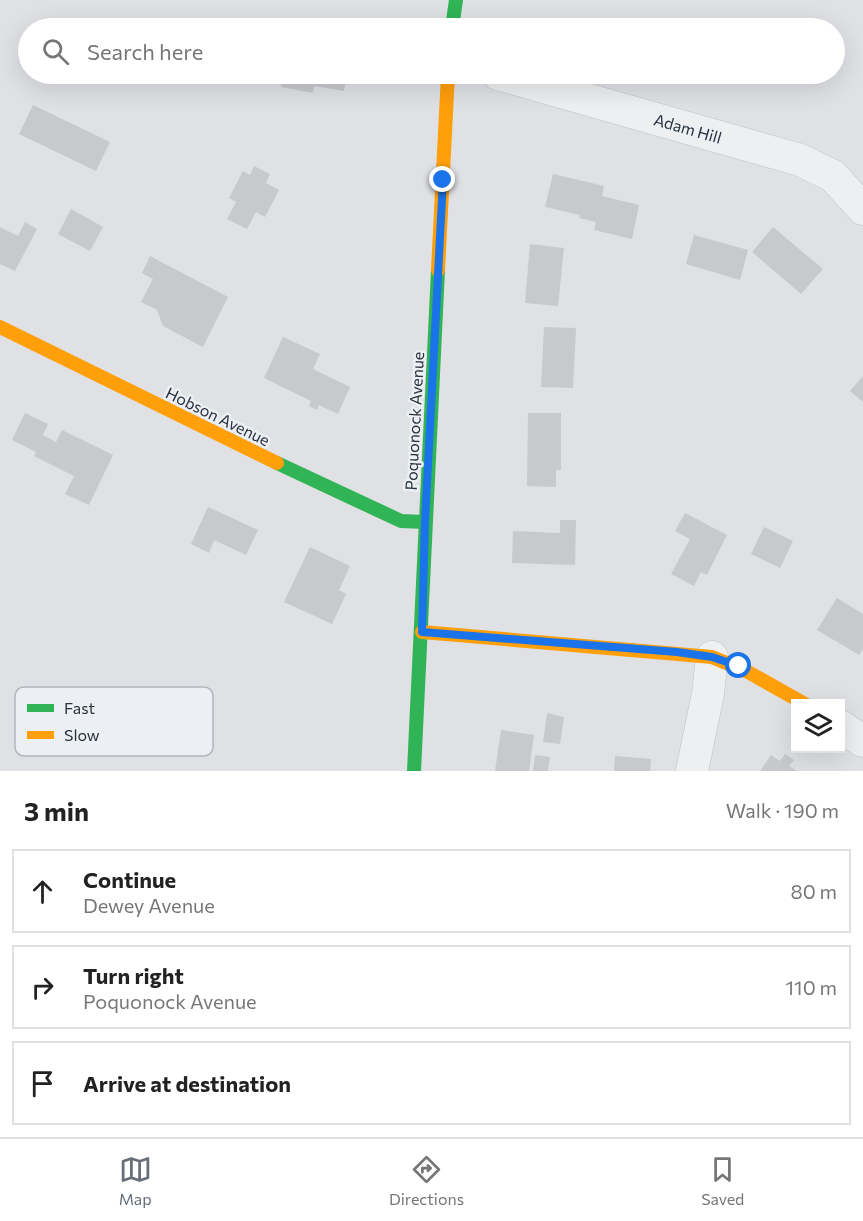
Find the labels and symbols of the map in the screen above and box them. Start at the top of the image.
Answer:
street label: Adam Hill [652,109,724,147]
route end [429,166,455,192]
street label: Poquonock Avenue [401,351,427,491]
street label: Hobson Avenue [163,383,273,449]
route start [725,652,751,678]
legend [15,687,213,756]
text: Fast [64,698,95,717]
text: Slow [64,725,100,744]

